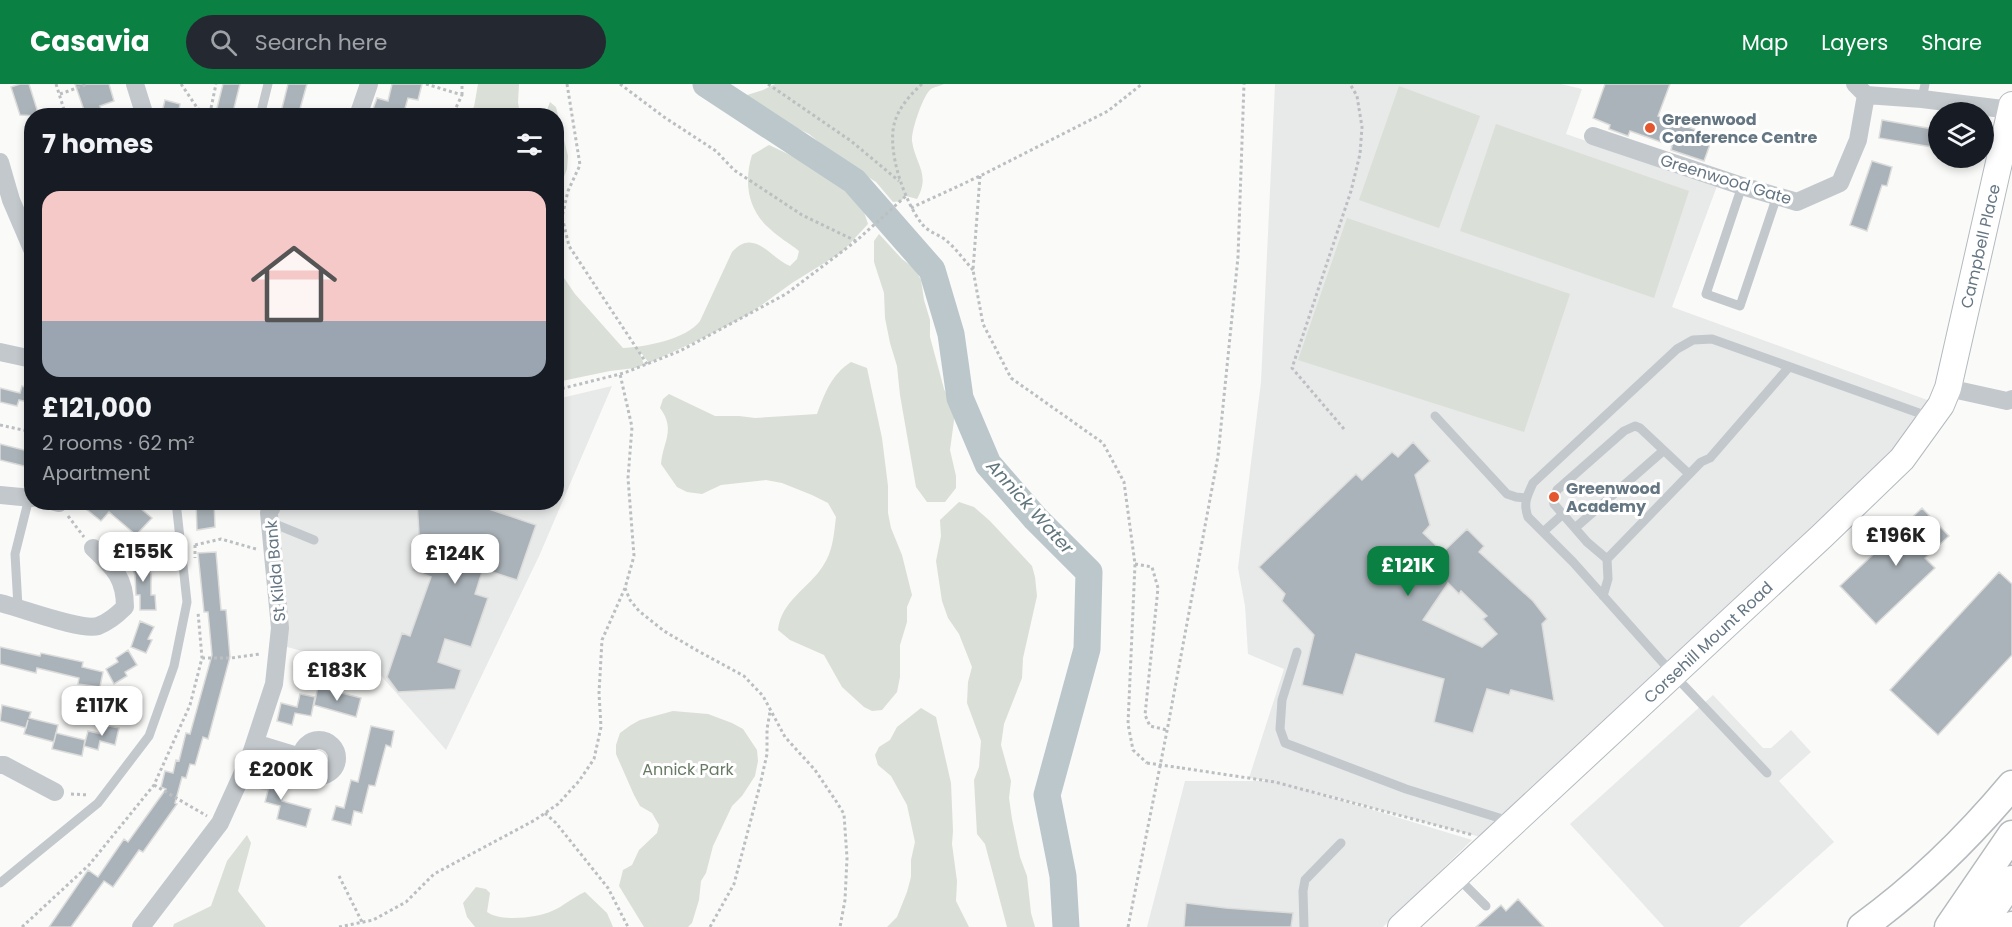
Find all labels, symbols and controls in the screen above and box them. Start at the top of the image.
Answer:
search box [186,15,606,69]
text: Casavia [30,22,150,61]
icon: search [207,26,240,59]
text: Search here [255,27,387,58]
text: Map [1742,28,1788,57]
text: Layers [1821,28,1888,57]
text: Share [1921,28,1982,57]
map controls [1928,102,1994,168]
button: layers [1928,102,1994,168]
place label: Greenwood Conference Centre [1662,108,1817,149]
marker: Greenwood Conference Centre [1643,121,1657,135]
text: 7 homes [42,126,154,162]
icon: filters [513,128,546,161]
street label: Greenwood Gate [1657,149,1794,210]
street label: Campbell Place [1955,182,2006,311]
icon: home [240,230,348,338]
text: £121,000 [42,390,152,426]
text: 2 rooms · 62 m² [42,429,195,457]
water label: Annick Water [980,453,1080,560]
text: Apartment [42,459,150,487]
place label: Greenwood Academy [1566,477,1661,518]
marker: Greenwood Academy [1547,490,1561,504]
pin: £196K [1854,516,1938,567]
street label: St Kilda Bank [260,518,291,623]
text: £196K [1866,521,1926,549]
pin: £155K [101,532,185,583]
pin: £124K [413,534,497,585]
text: £155K [113,537,173,565]
text: £124K [425,539,485,567]
pin: £121K [1366,546,1450,597]
text: £121K [1381,551,1435,579]
street label: Corsehill Mount Road [1639,576,1778,709]
pin: £183K [295,651,379,702]
text: £183K [307,656,367,684]
pin: £117K [60,686,144,737]
text: £117K [76,691,128,719]
pin: £200K [239,750,323,801]
text: £200K [249,755,313,783]
park label: Annick Park [642,758,735,781]

